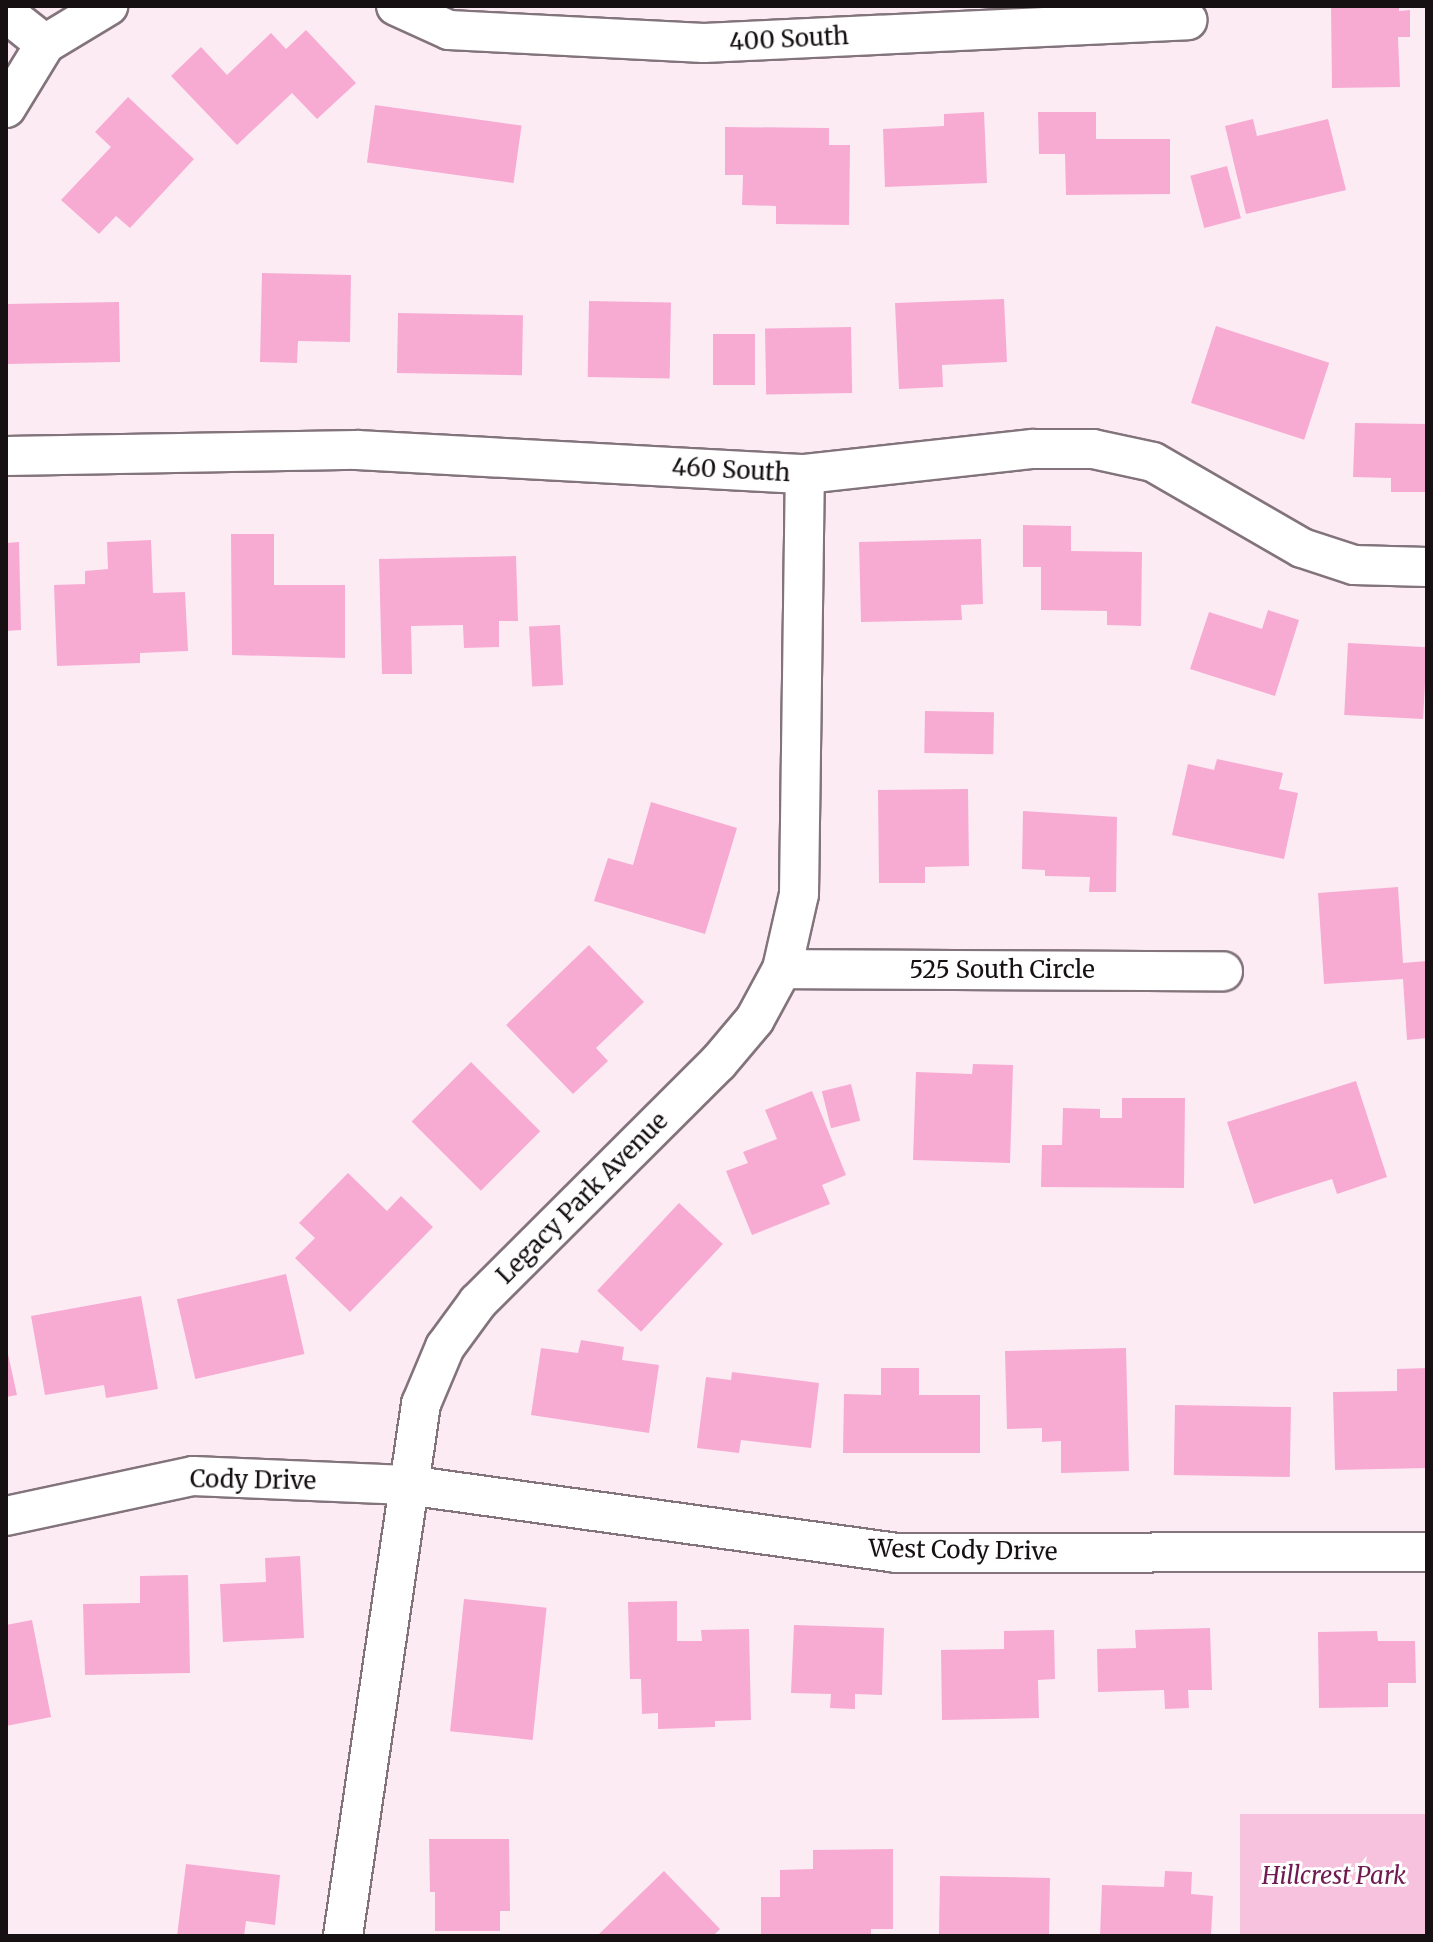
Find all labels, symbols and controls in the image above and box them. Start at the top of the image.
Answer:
street label: 400 South [728,21,850,57]
street label: 460 South [671,453,791,487]
street label: 525 South Circle [909,956,1095,984]
street label: Legacy Park Avenue [490,1106,674,1290]
street label: Cody Drive [190,1465,316,1495]
street label: West Cody Drive [868,1534,1058,1566]
park label: Hillcrest Park [1262,1862,1406,1890]

